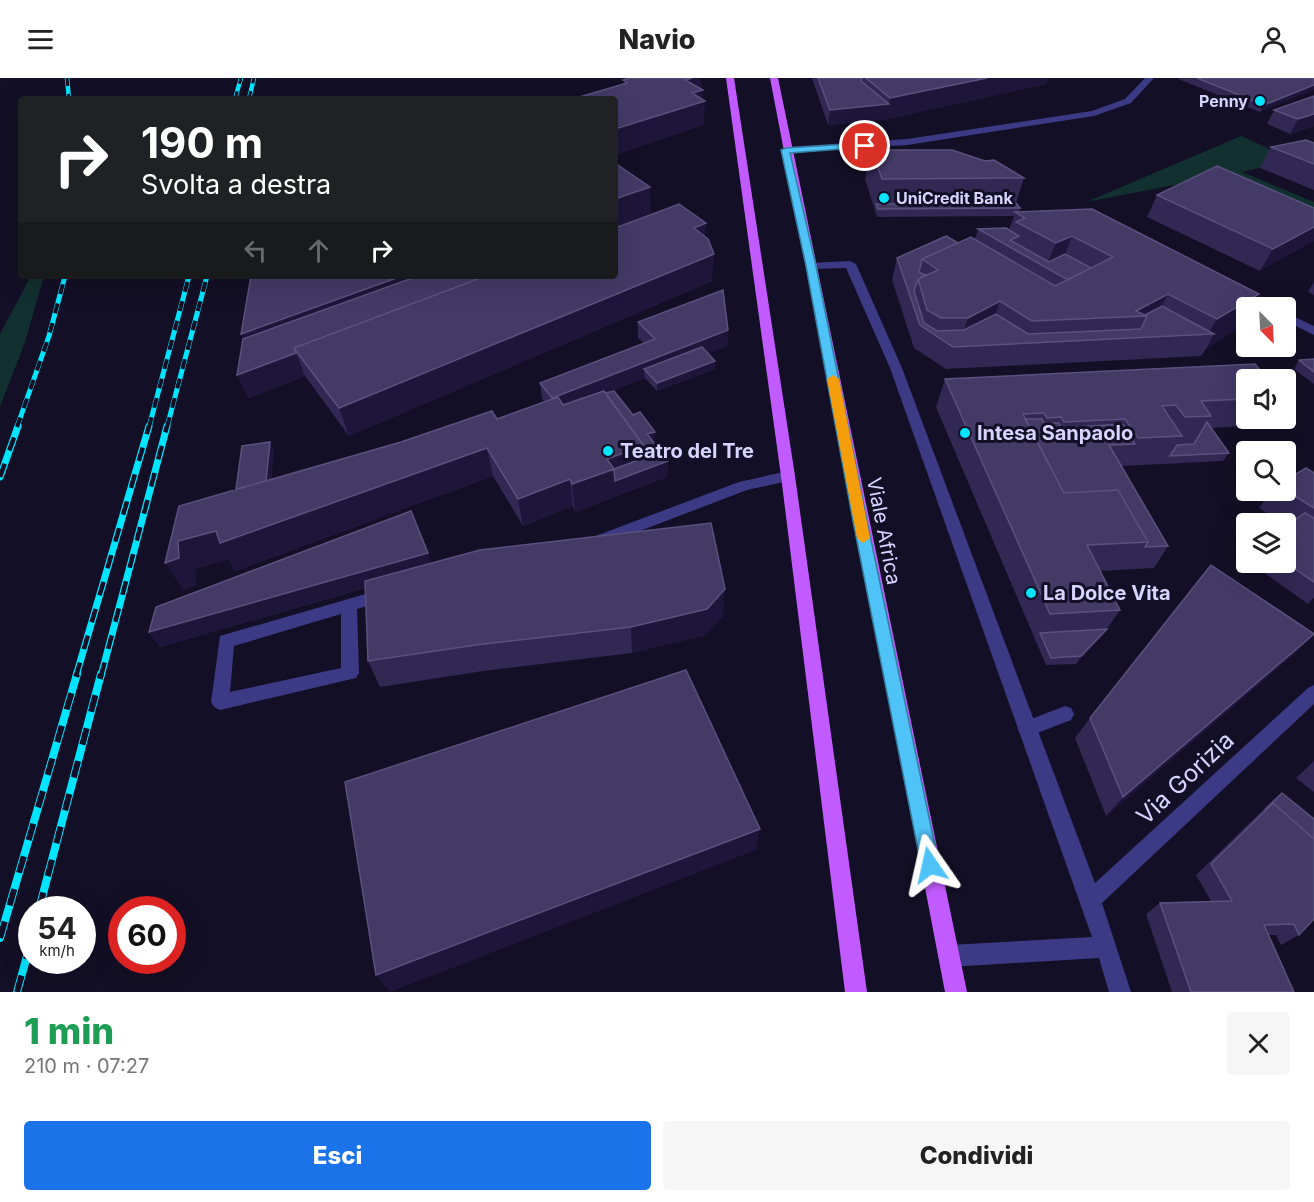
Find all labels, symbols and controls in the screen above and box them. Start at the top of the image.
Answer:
icon: menu [24,23,57,56]
text: Navio [618,23,696,56]
icon: person [1257,23,1290,56]
place label: Penny [1199,91,1248,111]
marker: Penny [1253,94,1267,108]
text: 190 m [141,117,263,168]
icon: right [42,120,120,198]
pin [839,120,890,171]
icon: arrive [848,129,881,162]
text: Svolta a destra [141,168,331,201]
place label: UniCredit Bank [896,188,1013,208]
marker: UniCredit Bank [877,191,891,205]
icon: left [239,234,272,267]
icon: ahead [302,234,335,267]
icon: right [365,234,398,267]
north arrow [1236,297,1296,357]
map controls [1236,297,1296,573]
button: sound [1236,369,1296,429]
place label: Intesa Sanpaolo [977,421,1133,445]
marker: Intesa Sanpaolo [958,426,972,440]
place label: Teatro del Tre [620,439,754,463]
button: search [1236,441,1296,501]
marker: Teatro del Tre [601,444,615,458]
street label: Viale Africa [862,475,906,587]
button: layers [1236,513,1296,573]
place label: La Dolce Vita [1043,581,1171,605]
marker: La Dolce Vita [1024,586,1038,600]
street label: Via Gorizia [1130,726,1240,830]
position arrow [898,833,962,897]
speed limit sign: 60 [108,896,186,974]
text: 54 [37,910,77,946]
text: km/h [39,941,75,960]
text: 1 min [24,1009,114,1053]
button: close [1227,1012,1290,1075]
text: 210 m · 07:27 [24,1054,149,1078]
button: Esci [24,1121,651,1190]
button: Condividi [663,1121,1290,1190]

